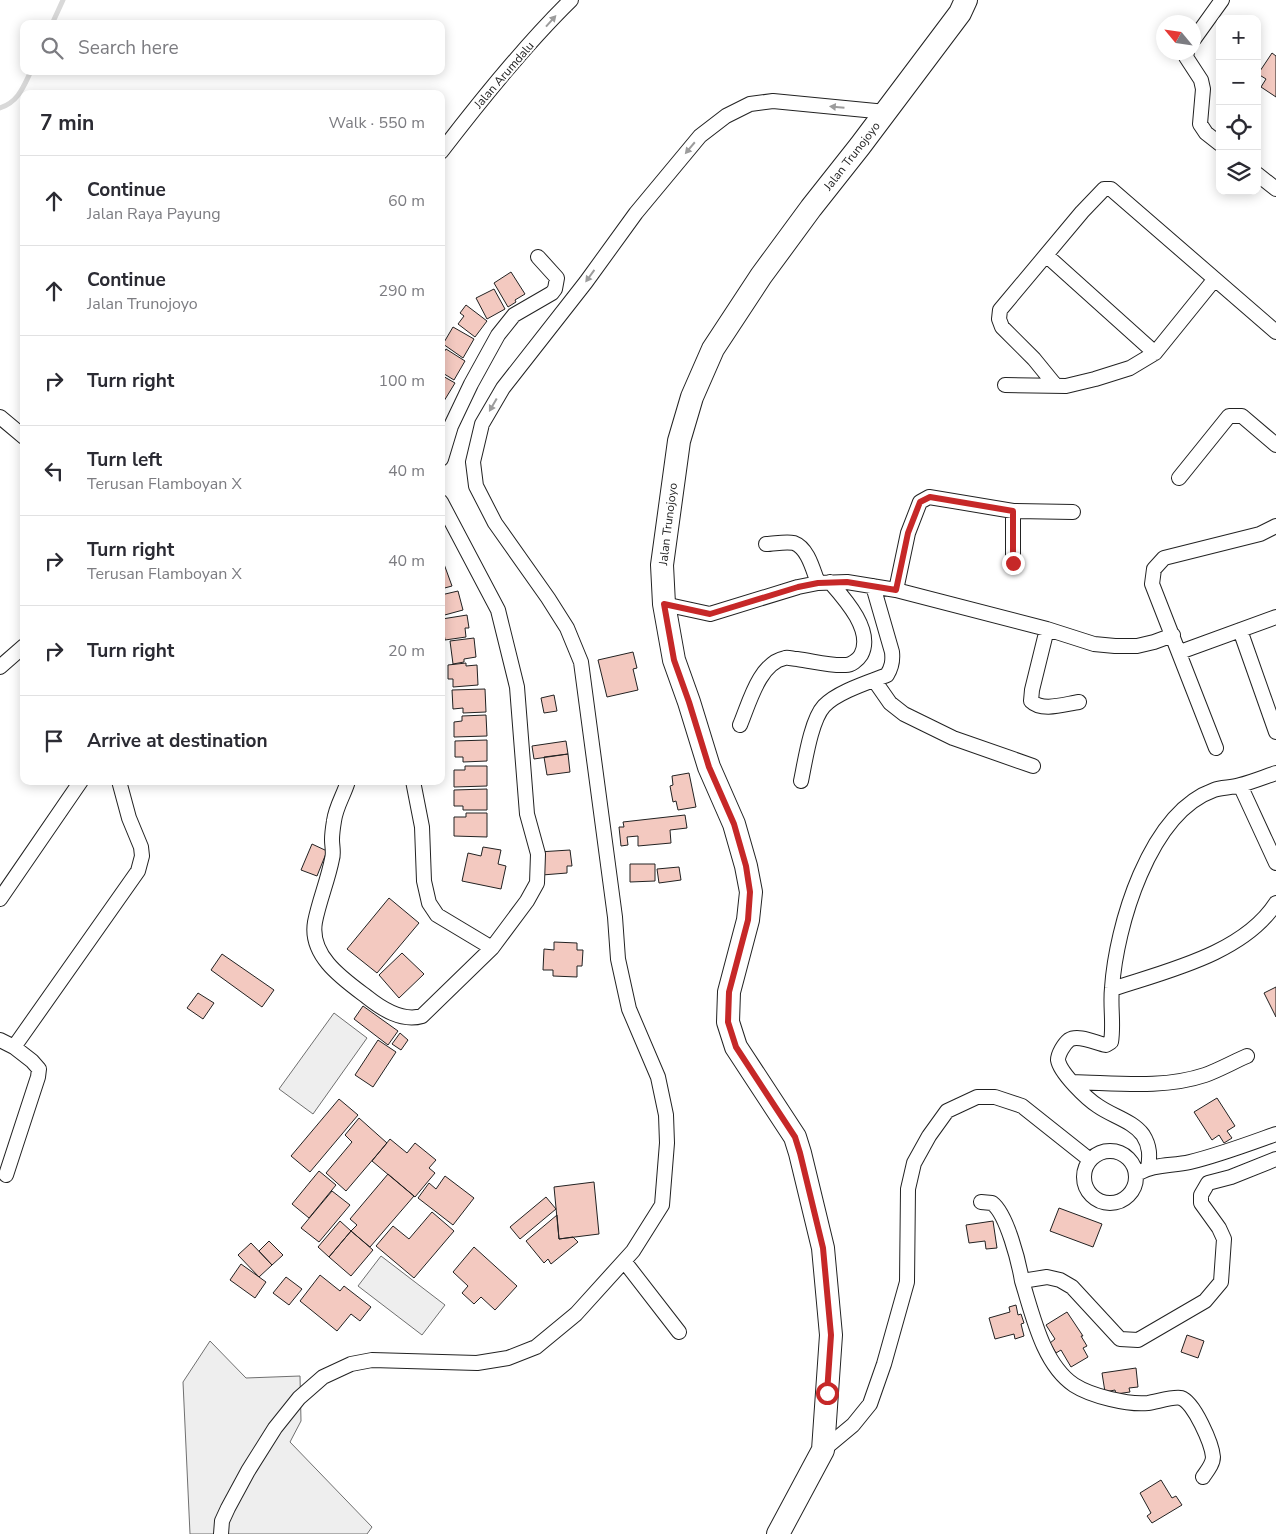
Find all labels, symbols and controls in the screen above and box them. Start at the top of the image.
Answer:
one-way arrow [545,15,557,27]
north arrow [1156,15,1201,60]
map controls [1216,15,1261,195]
button: + [1216,15,1261,60]
search box [20,20,445,75]
icon: search [38,34,66,62]
text: Search here [78,35,179,61]
street label: Jalan Arumdalu [470,38,538,113]
button: − [1216,60,1261,105]
one-way arrow [829,103,845,111]
button: locate [1216,105,1261,150]
text: 7 min [40,109,94,137]
text: Walk · 550 m [329,112,425,134]
street label: Jalan Trunojoyo [820,118,884,194]
one-way arrow [685,141,696,154]
button: layers [1216,150,1261,195]
text: Continue [87,177,166,203]
icon: ahead [40,187,68,215]
text: 60 m [388,190,425,212]
text: Jalan Raya Payung [87,203,221,225]
text: Continue [87,267,166,293]
one-way arrow [585,269,596,282]
icon: ahead [40,277,68,305]
text: 290 m [378,280,425,302]
text: Jalan Trunojoyo [87,293,198,315]
icon: right [40,367,68,395]
text: Turn right [87,368,174,394]
text: 100 m [378,370,425,392]
one-way arrow [488,399,497,412]
text: Turn left [87,447,162,473]
icon: left [40,457,68,485]
text: 40 m [388,460,425,482]
text: Terusan Flamboyan X [87,473,242,495]
street label: Jalan Trunojoyo [655,481,681,567]
text: Turn right [87,537,174,563]
icon: right [40,547,68,575]
text: 40 m [388,550,425,572]
route end [1002,552,1025,575]
text: Terusan Flamboyan X [87,563,242,585]
icon: right [40,637,68,665]
text: Turn right [87,638,174,664]
text: 20 m [388,640,425,662]
icon: arrive [40,727,68,755]
text: Arrive at destination [87,728,268,754]
route start [816,1382,839,1405]

